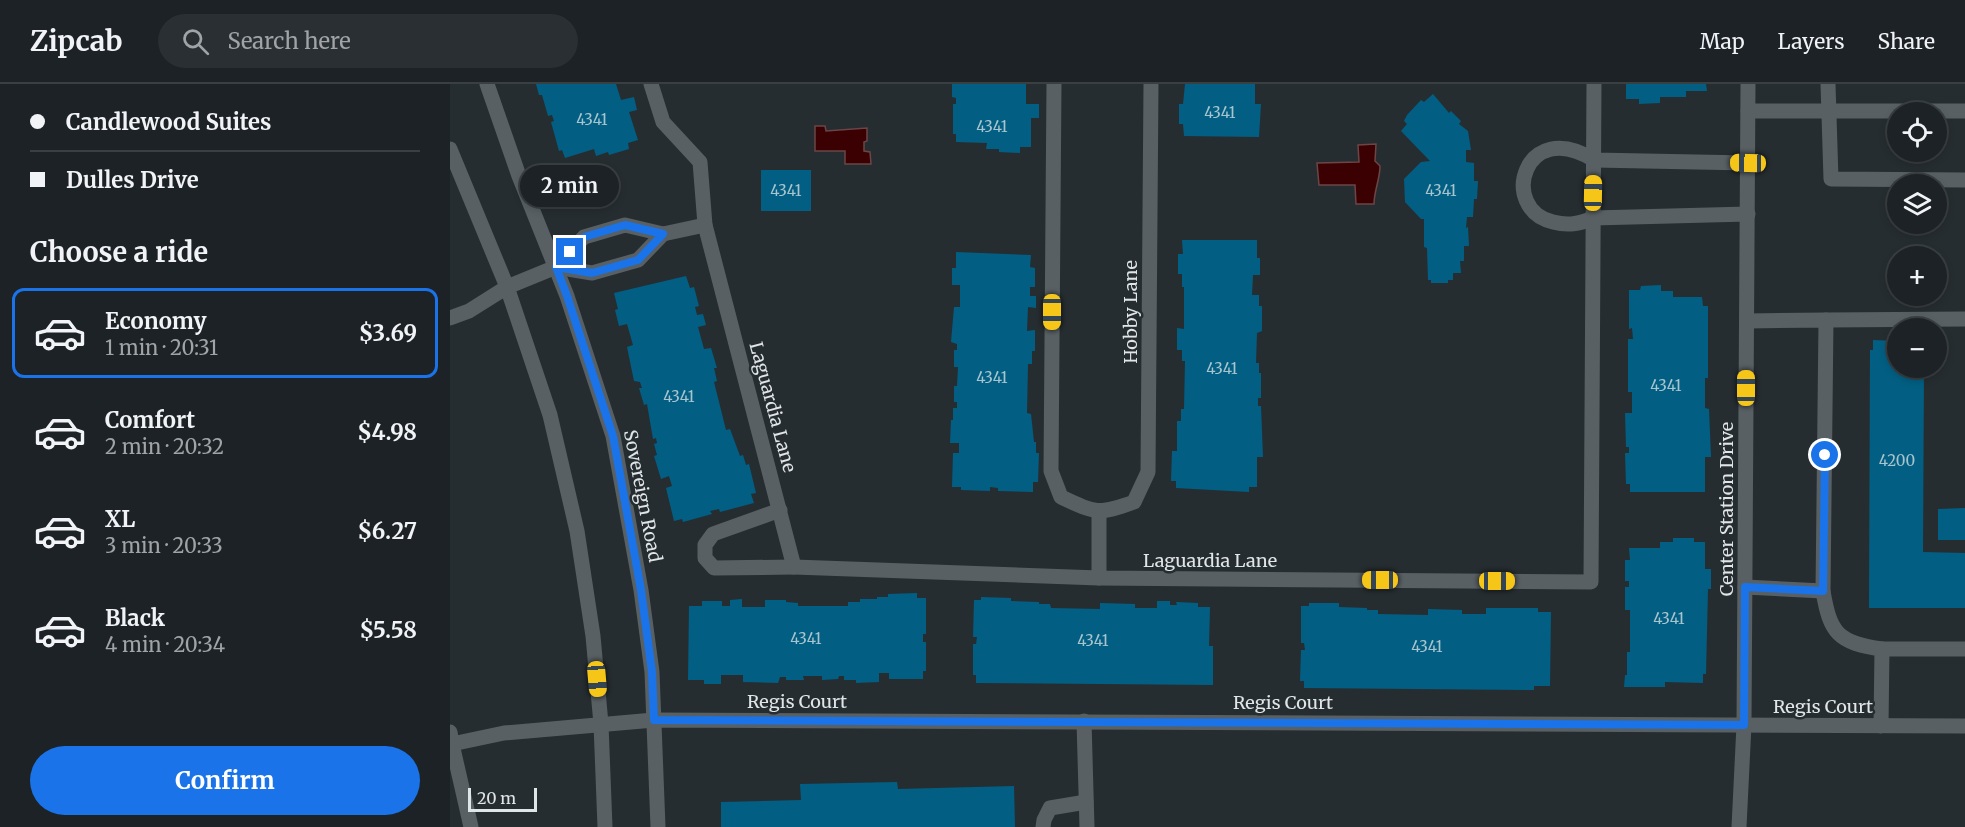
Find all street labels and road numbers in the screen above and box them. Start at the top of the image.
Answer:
street label: Hobby Lane [1119,260,1142,364]
street label: Laguardia Lane [745,339,801,475]
street label: Center Station Drive [1715,422,1738,596]
street label: Sovereign Road [619,428,667,564]
street label: Laguardia Lane [1143,549,1277,572]
street label: Regis Court [747,690,847,713]
street label: Regis Court [1233,691,1333,714]
street label: Regis Court [1773,695,1873,718]

